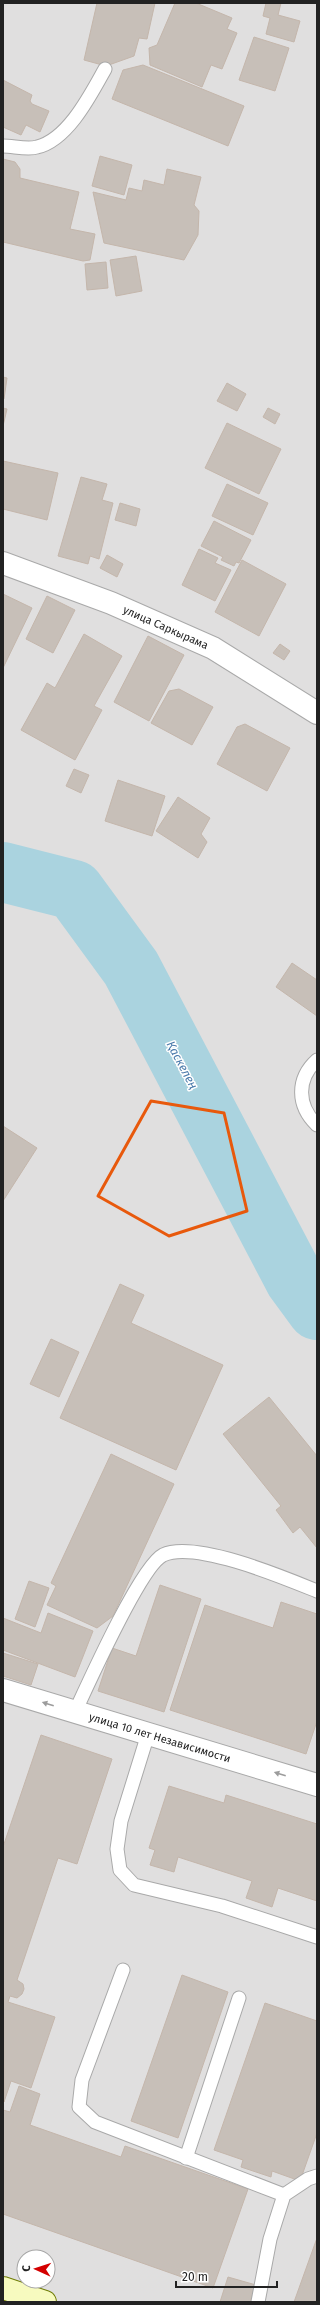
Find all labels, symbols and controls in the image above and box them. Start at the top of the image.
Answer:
street label: улица Саркырама [121,603,210,652]
water label: Қаскелең [164,1039,200,1091]
one-way arrow [42,1701,54,1707]
street label: улица 10 лет Независимости [87,1710,232,1766]
one-way arrow [273,1771,285,1777]
north arrow [16,2249,56,2289]
scale bar [176,2263,277,2289]
text: С [20,2264,33,2272]
text: 20 m [182,2270,208,2284]

